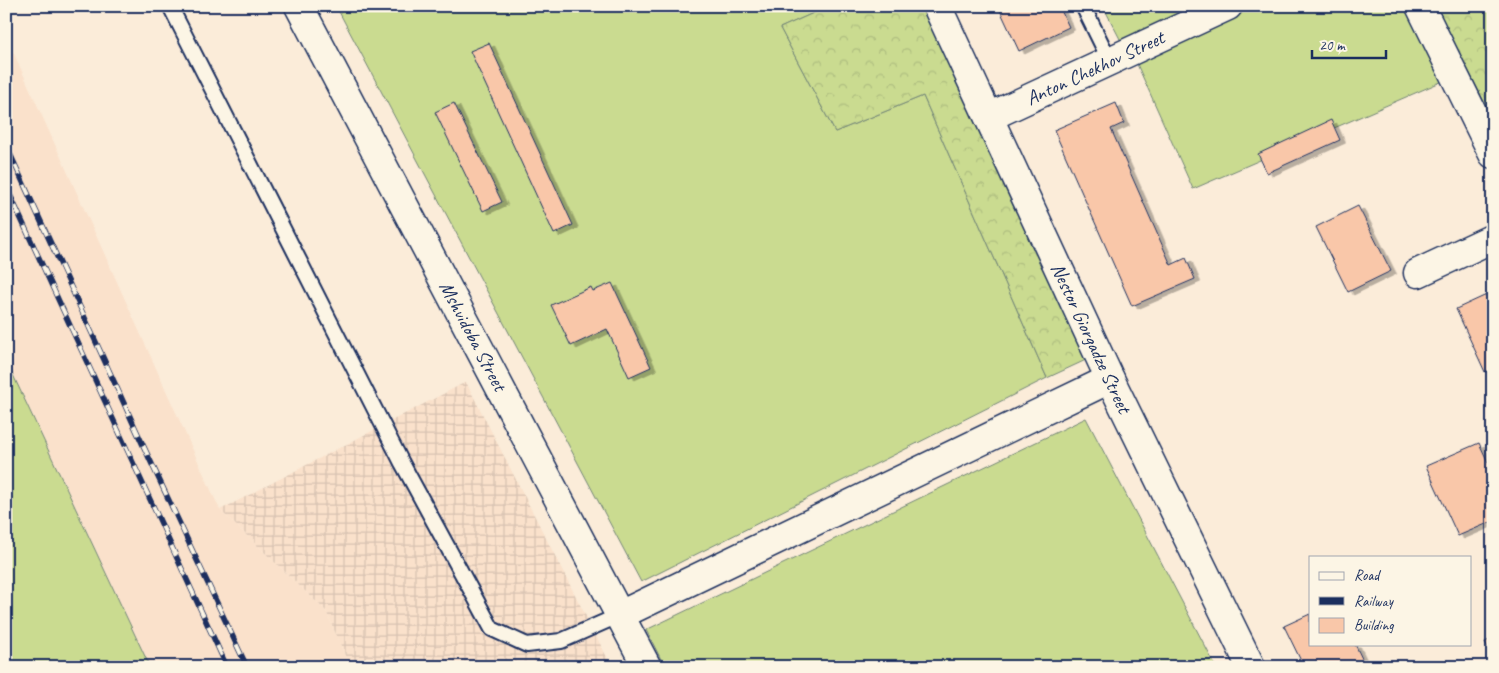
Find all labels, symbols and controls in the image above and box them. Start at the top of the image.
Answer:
street label: Anton Chekhov Street [1022,24,1170,111]
scale bar [1312,28,1385,60]
text: 20 m [1319,36,1346,55]
street label: Nestor Giorgadze Street [1045,259,1138,419]
street label: Mshvidoba Street [434,277,513,397]
legend [1309,556,1472,646]
text: Road [1354,566,1381,585]
text: Railway [1354,592,1395,611]
text: Building [1354,616,1394,635]

